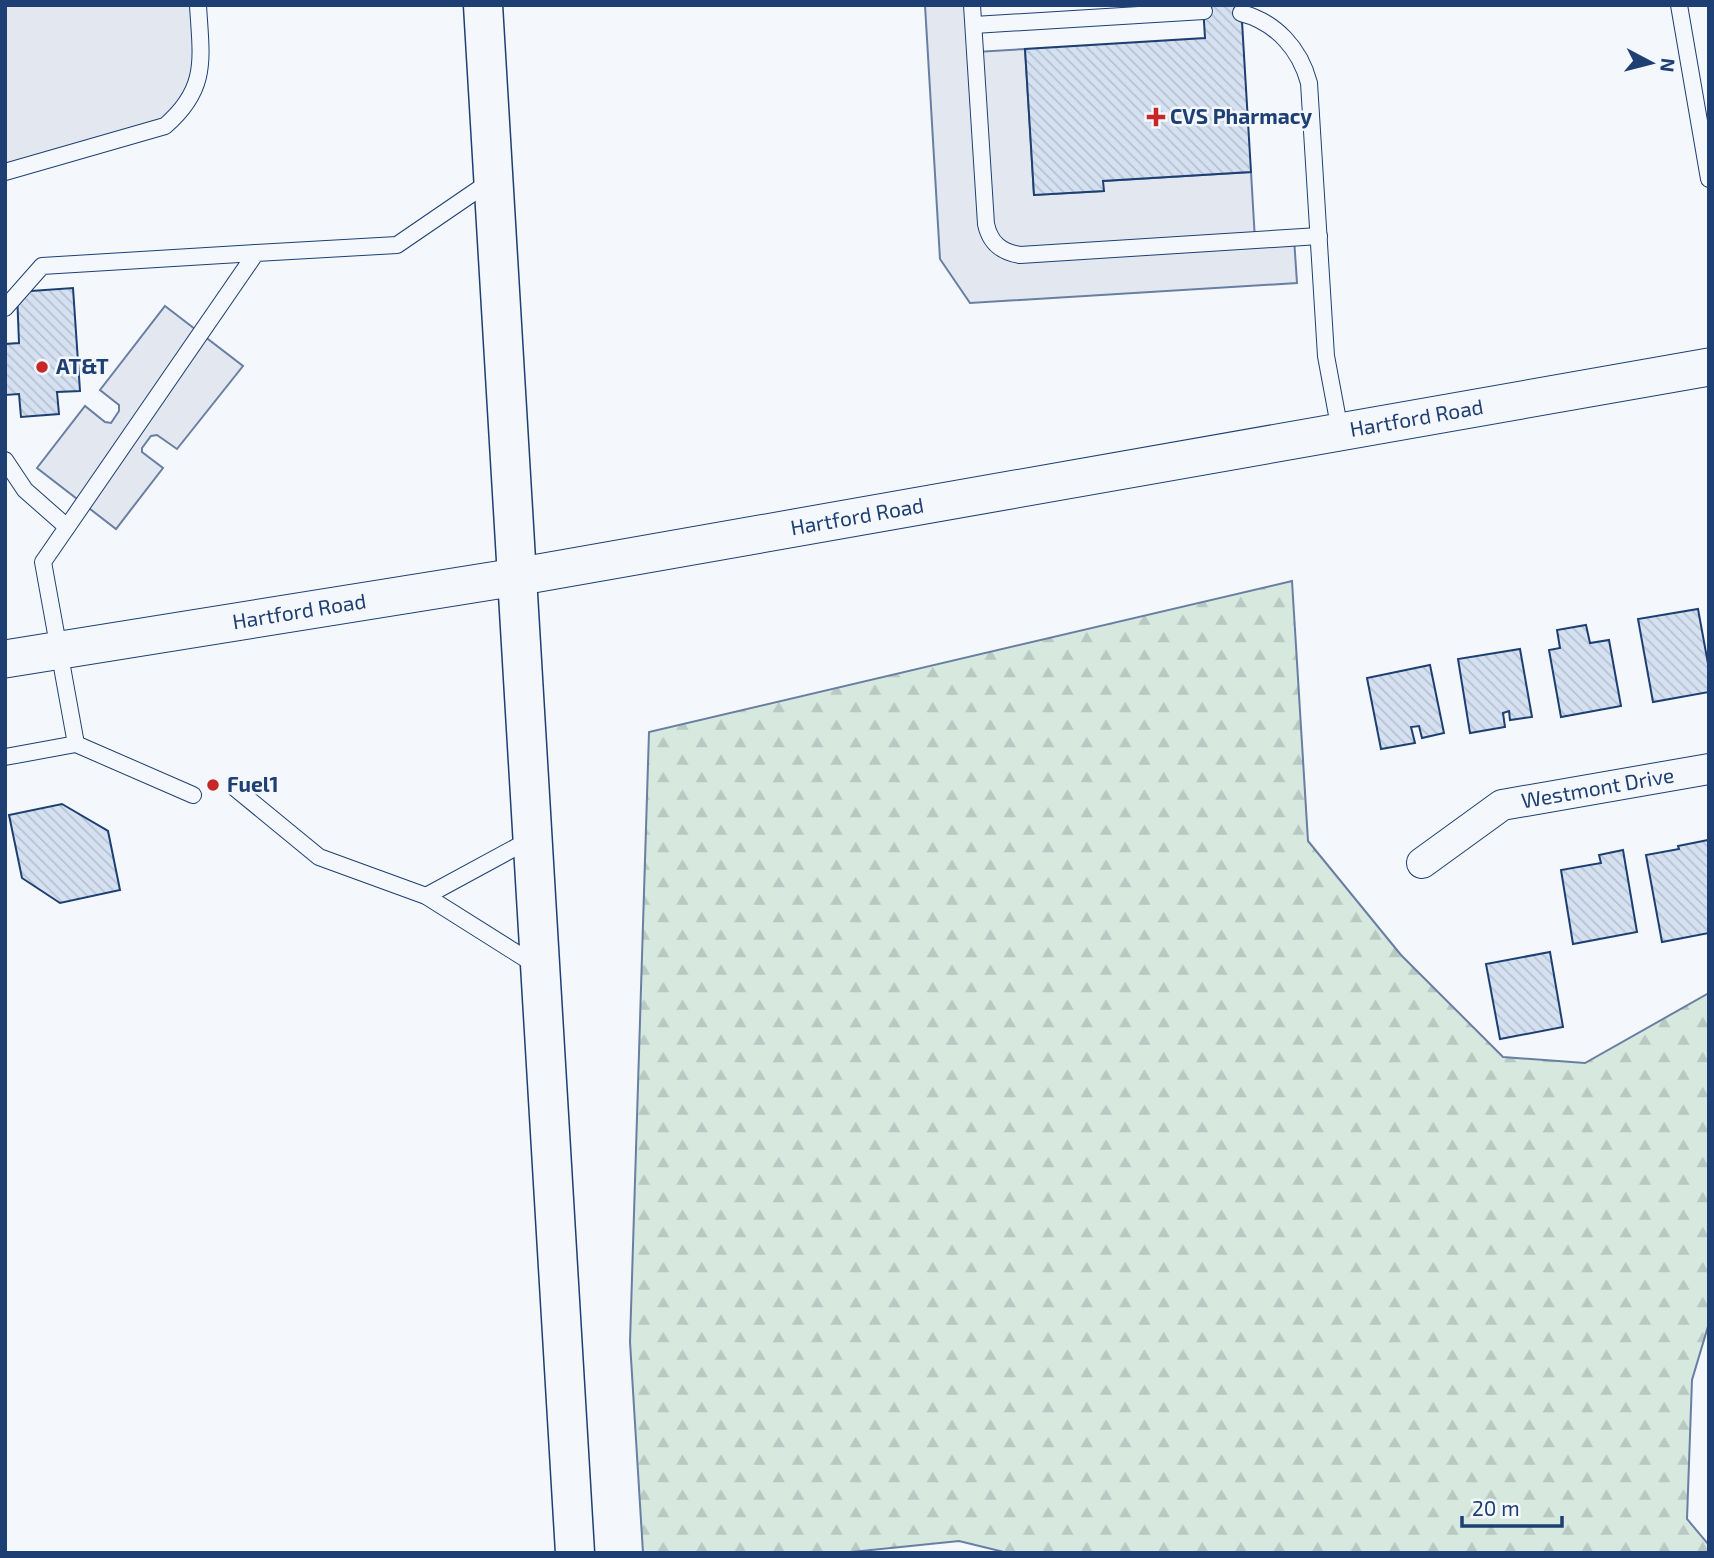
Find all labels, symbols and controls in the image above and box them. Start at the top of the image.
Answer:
north arrow [1616,28,1686,98]
text: N [1656,57,1681,73]
place label: CVS Pharmacy [1170,103,1312,129]
marker: CVS Pharmacy [1148,109,1164,125]
place label: AT&T [56,353,109,378]
marker: AT&T [34,359,50,375]
street label: Hartford Road [1348,393,1485,441]
street label: Hartford Road [788,491,926,539]
street label: Hartford Road [230,587,368,633]
street label: Westmont Drive [1519,761,1676,812]
place label: Fuel1 [227,771,279,796]
marker: Fuel1 [205,777,221,793]
scale bar [1462,1484,1562,1528]
text: 20 m [1472,1495,1520,1520]

